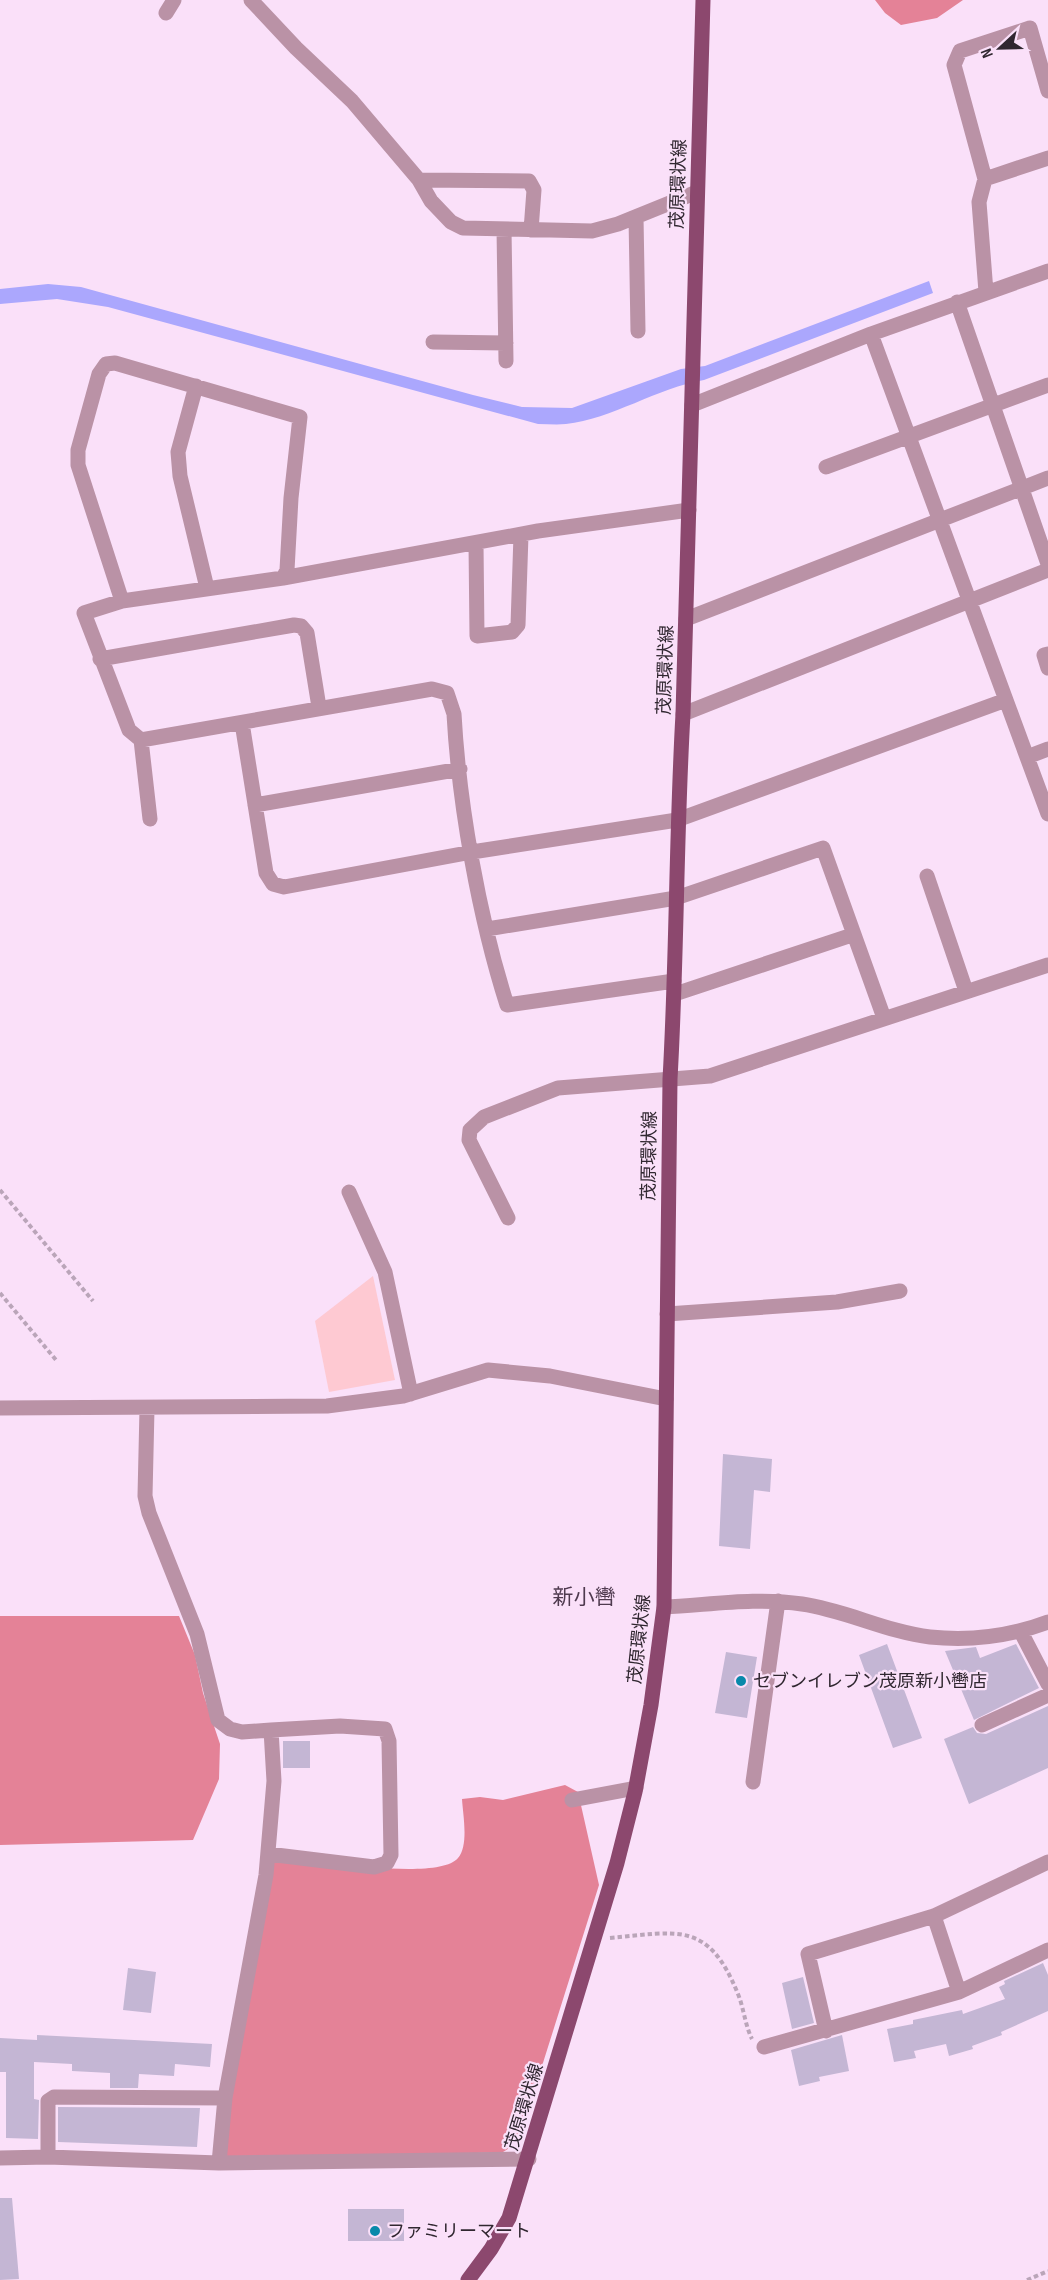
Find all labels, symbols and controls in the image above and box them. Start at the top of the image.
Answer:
north arrow [970,18,1030,78]
text: N [977,46,998,61]
street label: 茂原環状線 [666,139,691,229]
street label: 茂原環状線 [653,625,678,715]
street label: 茂原環状線 [638,1111,661,1201]
district label: 新小轡 [553,1585,616,1610]
street label: 茂原環状線 [624,1593,655,1685]
place label: セブンイレブン茂原新小轡店 [753,1671,987,1692]
marker: セブンイレブン茂原新小轡店 [734,1674,748,1688]
street label: 茂原環状線 [501,2061,548,2153]
place label: ファミリーマート [387,2221,531,2242]
marker: ファミリーマート [368,2224,382,2238]

